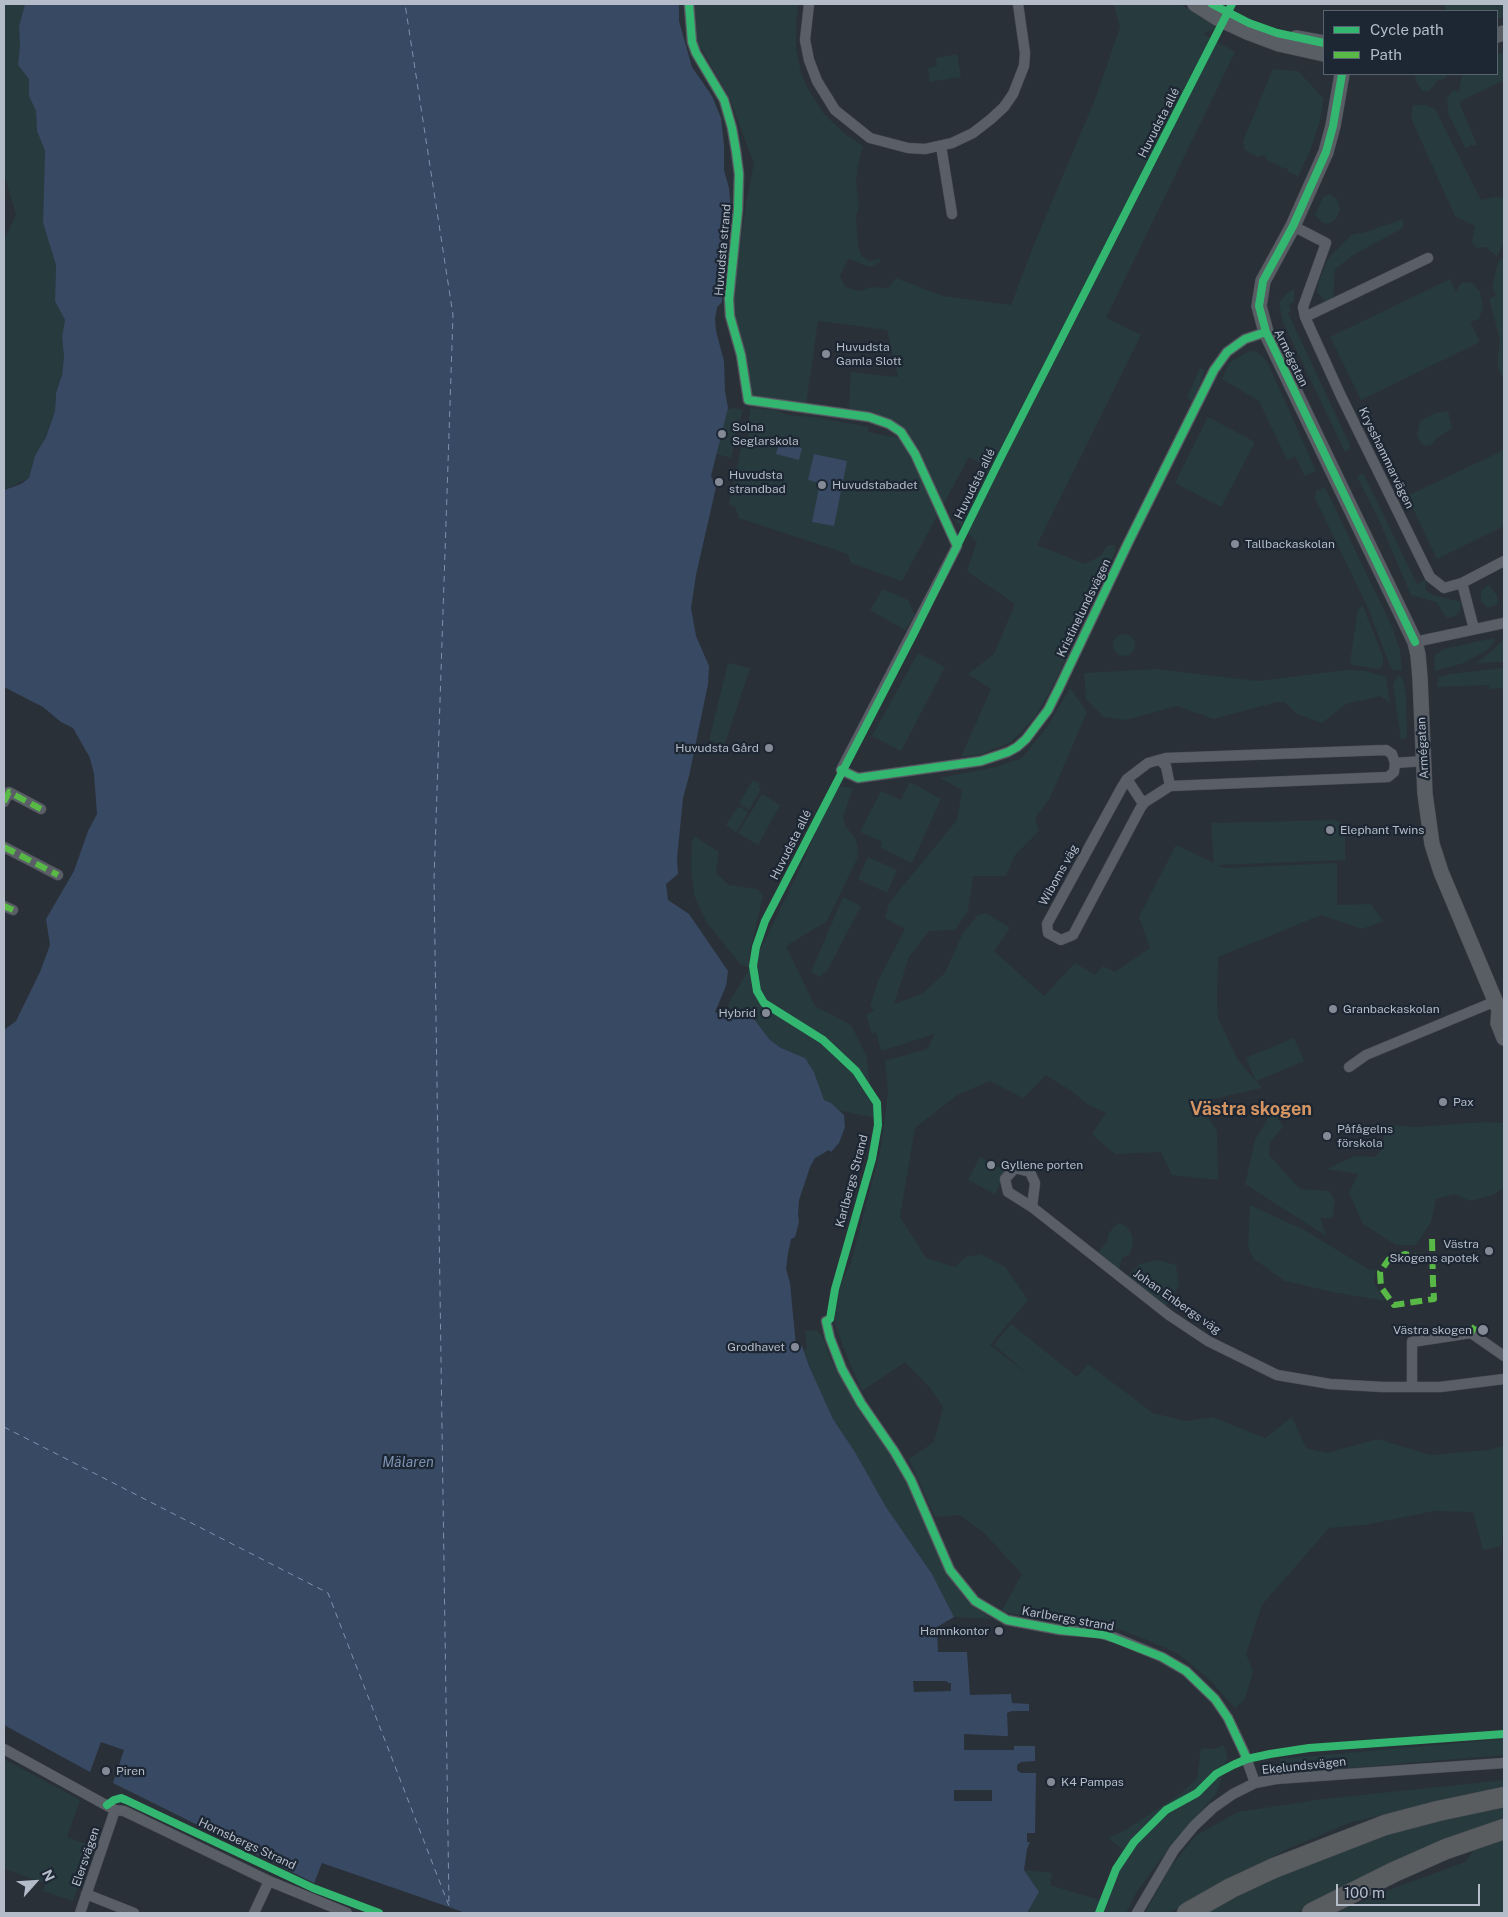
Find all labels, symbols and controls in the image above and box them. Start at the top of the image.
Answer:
legend [1323,10,1498,75]
text: Cycle path [1370,21,1444,38]
text: Path [1370,46,1402,63]
street label: Huvudsta allé [1135,86,1183,160]
street label: Huvudsta strand [712,203,734,297]
street label: Armégatan [1271,327,1311,389]
place label: Huvudsta Gamla Slott [836,340,902,368]
marker: Huvudsta Gamla Slott [820,348,832,360]
street label: Krysshammarvägen [1355,405,1417,511]
place label: Solna Seglarskola [732,420,799,448]
marker: Solna Seglarskola [716,428,728,440]
street label: Huvudsta allé [952,446,998,522]
place label: Huvudsta strandbad [729,468,786,496]
marker: Huvudsta strandbad [713,476,725,488]
place label: Huvudstabadet [832,478,918,492]
marker: Huvudstabadet [816,479,828,491]
place label: Tallbackaskolan [1245,537,1335,551]
marker: Tallbackaskolan [1229,538,1241,550]
street label: Kristinelundsvägen [1054,557,1114,659]
street label: Armégatan [1414,717,1432,779]
place label: Huvudsta Gård [675,741,759,755]
marker: Huvudsta Gård [763,742,775,754]
street label: Huvudsta allé [767,808,815,882]
place label: Elephant Twins [1340,823,1424,837]
marker: Elephant Twins [1324,824,1336,836]
street label: Wiboms väg [1036,842,1082,908]
place label: Granbackaskolan [1343,1002,1440,1016]
marker: Granbackaskolan [1327,1003,1339,1015]
place label: Hybrid [718,1006,756,1020]
marker: Hybrid [760,1007,772,1019]
place label: Pax [1453,1095,1474,1109]
marker: Pax [1437,1096,1449,1108]
district label: Västra skogen [1190,1098,1312,1120]
place label: Påfågelns förskola [1337,1122,1393,1150]
marker: Påfågelns förskola [1321,1130,1333,1142]
street label: Karlbergs Strand [833,1133,871,1229]
place label: Gyllene porten [1001,1158,1083,1172]
marker: Gyllene porten [985,1159,997,1171]
place label: Västra Skogens apotek [1390,1237,1479,1265]
marker: Västra Skogens apotek [1483,1245,1495,1257]
street label: Johan Enbergs väg [1130,1266,1224,1338]
place label: Västra skogen [1393,1323,1472,1337]
marker: Västra skogen [1476,1323,1490,1337]
place label: Grodhavet [727,1340,785,1354]
marker: Grodhavet [789,1341,801,1353]
water label: Mälaren [382,1455,434,1471]
street label: Karlbergs strand [1021,1604,1115,1634]
place label: Hamnkontor [920,1624,989,1638]
marker: Hamnkontor [993,1625,1005,1637]
street label: Ekelundsvägen [1261,1754,1347,1778]
place label: Piren [116,1764,145,1778]
marker: Piren [100,1765,112,1777]
place label: K4 Pampas [1061,1775,1124,1789]
marker: K4 Pampas [1045,1776,1057,1788]
street label: Hornsbergs Strand [196,1815,298,1873]
street label: Elersvägen [69,1826,103,1888]
north arrow [10,1857,60,1907]
text: N [39,1867,58,1884]
scale bar [1338,1874,1482,1906]
text: 100 m [1344,1884,1385,1901]

